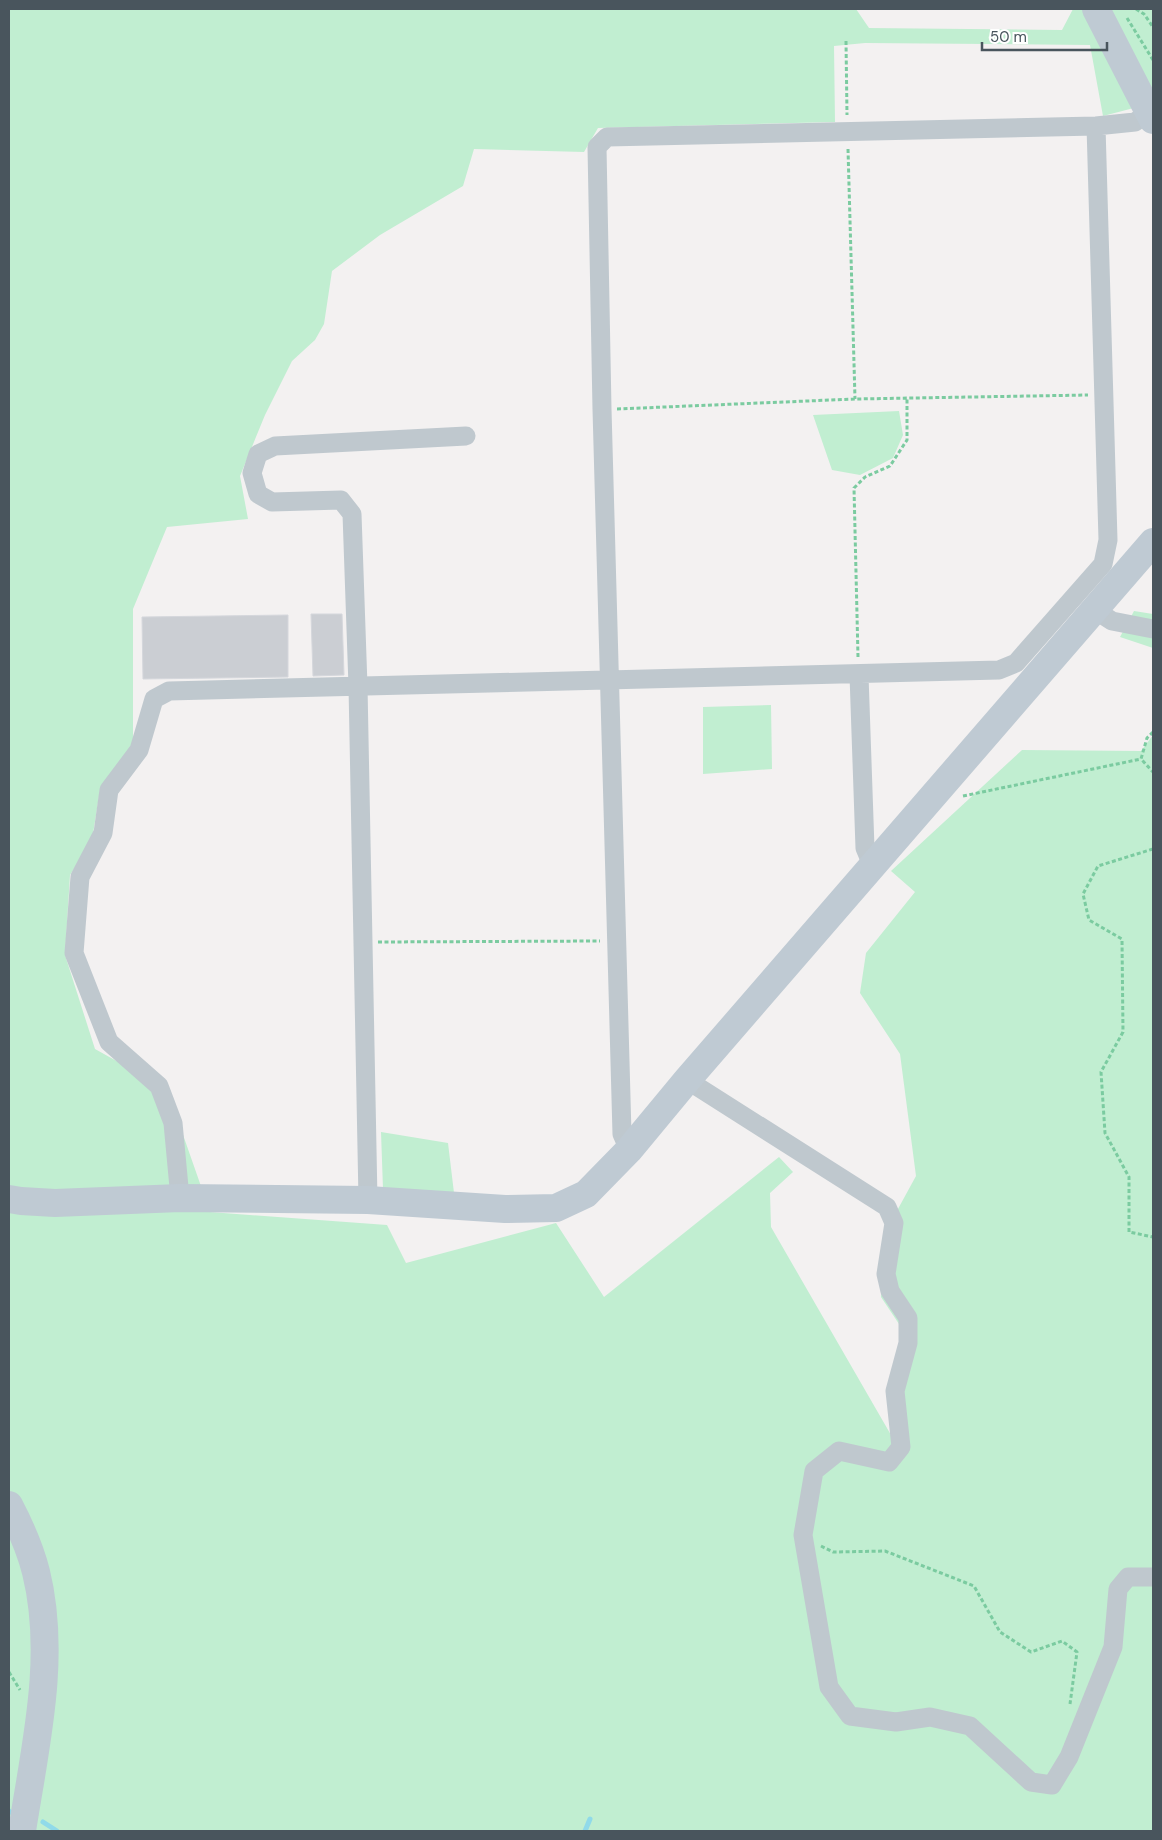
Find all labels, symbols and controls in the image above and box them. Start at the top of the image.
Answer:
scale bar [982,20,1107,52]
text: 50 m [990,27,1027,47]

